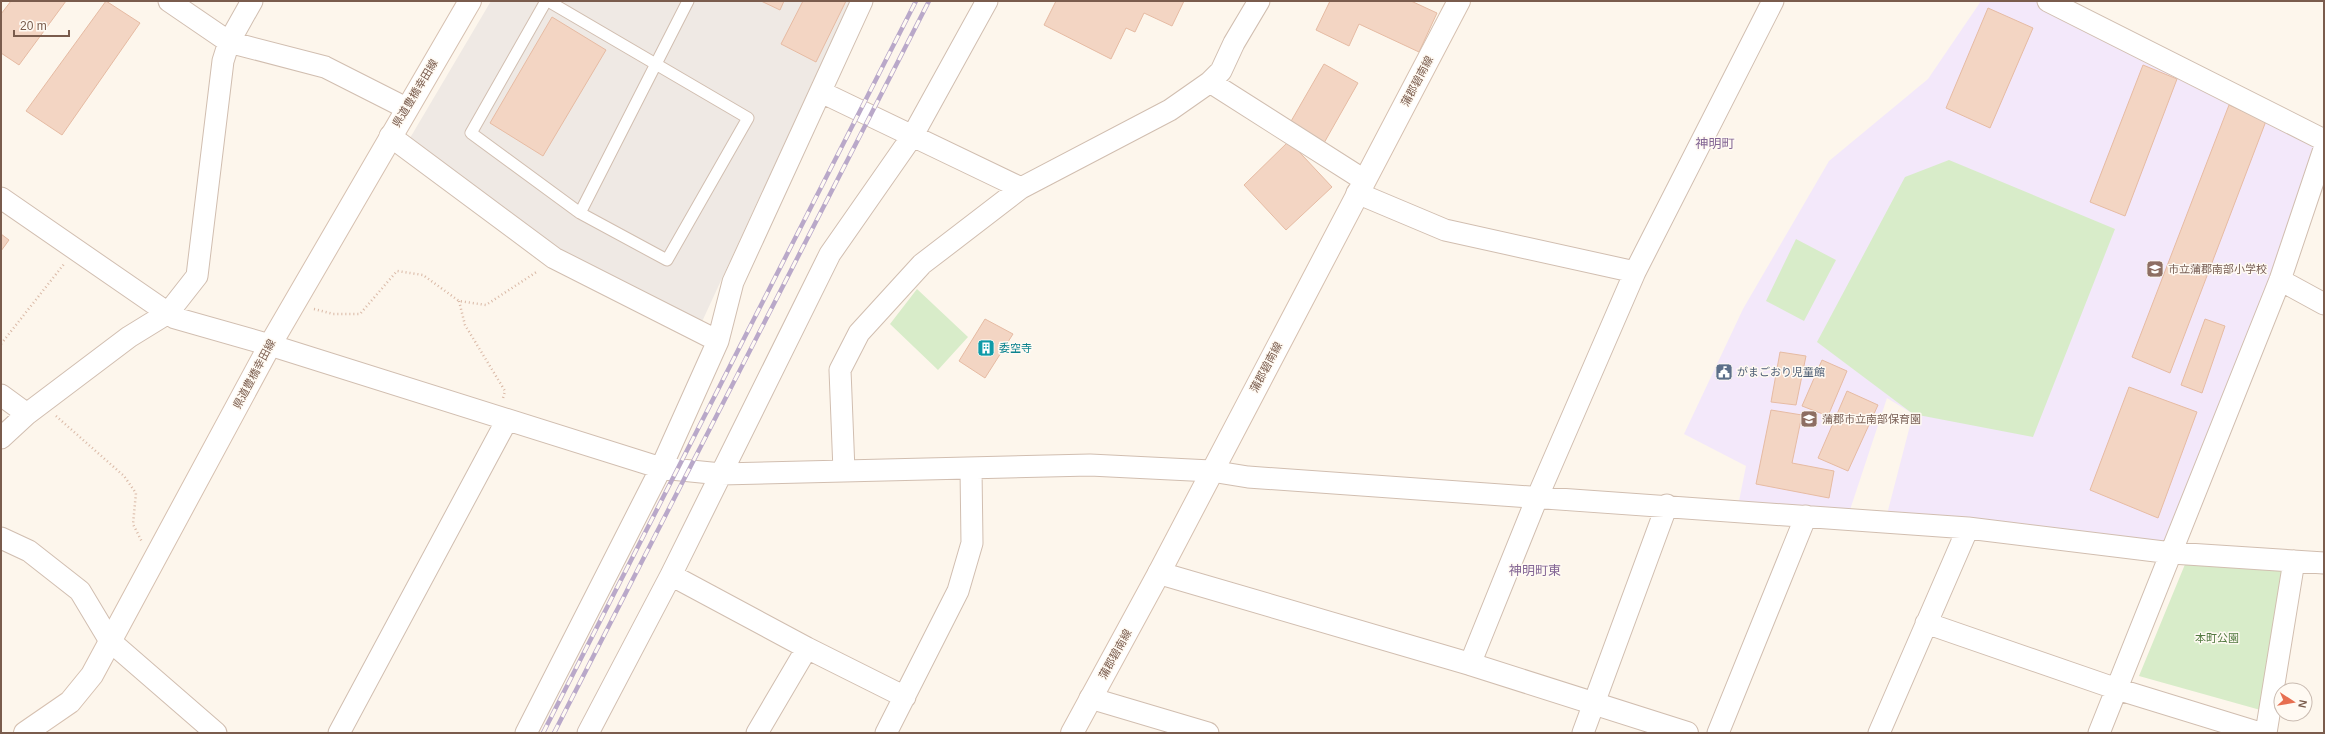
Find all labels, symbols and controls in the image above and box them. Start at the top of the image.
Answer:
scale bar [14,12,69,38]
text: 20 m [20,19,47,33]
street label: 蒲郡碧南線 [1399,54,1435,108]
street label: 県道豊橋幸田線 [390,57,440,129]
district label: 神明町 [1695,136,1735,151]
school or university icon: 市立蒲郡南部小学校 [2145,259,2165,279]
place label: 市立蒲郡南部小学校 [2168,263,2267,275]
street label: 県道豊橋幸田線 [231,337,277,411]
building icon: 委空寺 [976,338,996,358]
street label: 蒲郡碧南線 [1248,340,1284,394]
place label: 委空寺 [999,342,1032,354]
public building icon: がまごおり児童館 [1714,362,1734,382]
place label: がまごおり児童館 [1737,366,1825,378]
school or university icon: 蒲郡市立南部保育園 [1799,409,1819,429]
place label: 蒲郡市立南部保育園 [1822,413,1921,425]
district label: 神明町東 [1509,563,1561,578]
street label: 蒲郡碧南線 [1096,627,1134,681]
park label: 本町公園 [2195,632,2239,644]
north arrow [2273,682,2313,722]
text: N [2296,699,2309,709]

